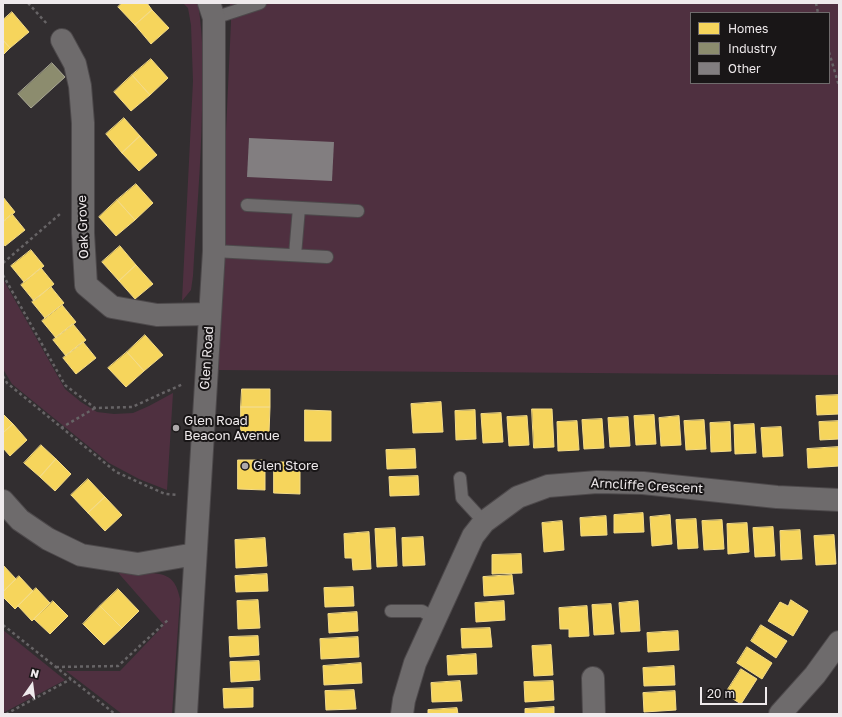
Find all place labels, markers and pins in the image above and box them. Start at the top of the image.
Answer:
place label: Glen Road Beacon Avenue [184,413,280,444]
marker: Glen Road Beacon Avenue [171,423,181,433]
place label: Glen Store [253,458,319,474]
marker: Glen Store [240,461,250,471]

